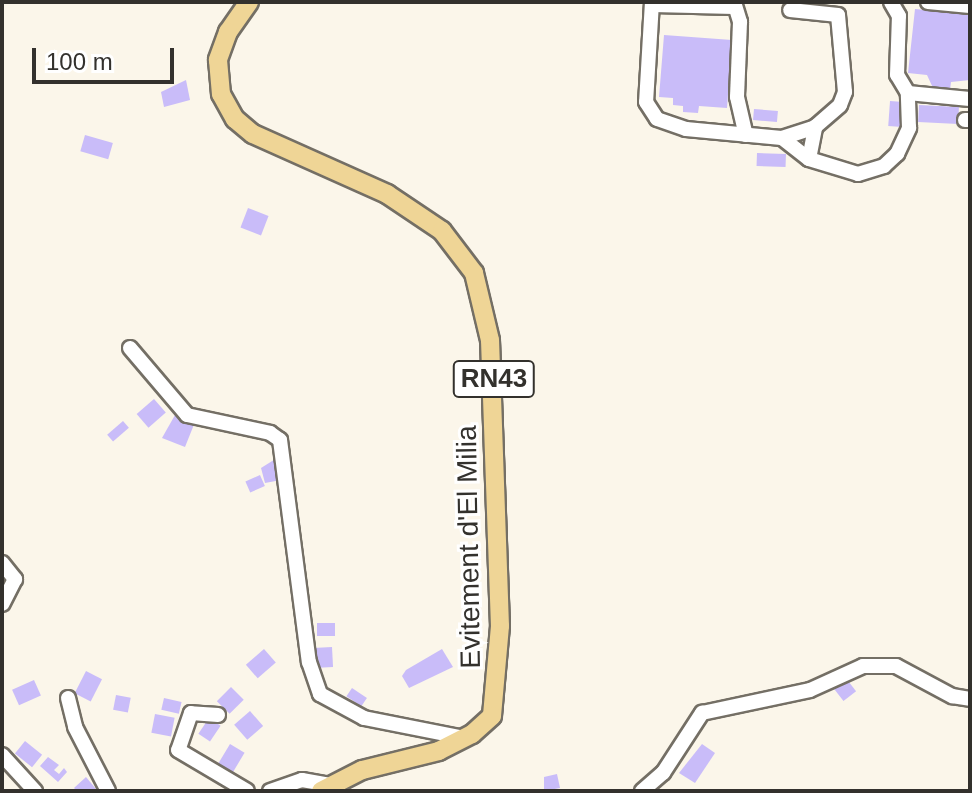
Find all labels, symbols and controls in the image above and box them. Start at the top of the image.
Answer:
scale bar [36,32,178,82]
text: 100 m [46,48,113,75]
road number: RN43 [452,357,536,401]
street label: Evitement d'El Milia [450,425,488,669]

